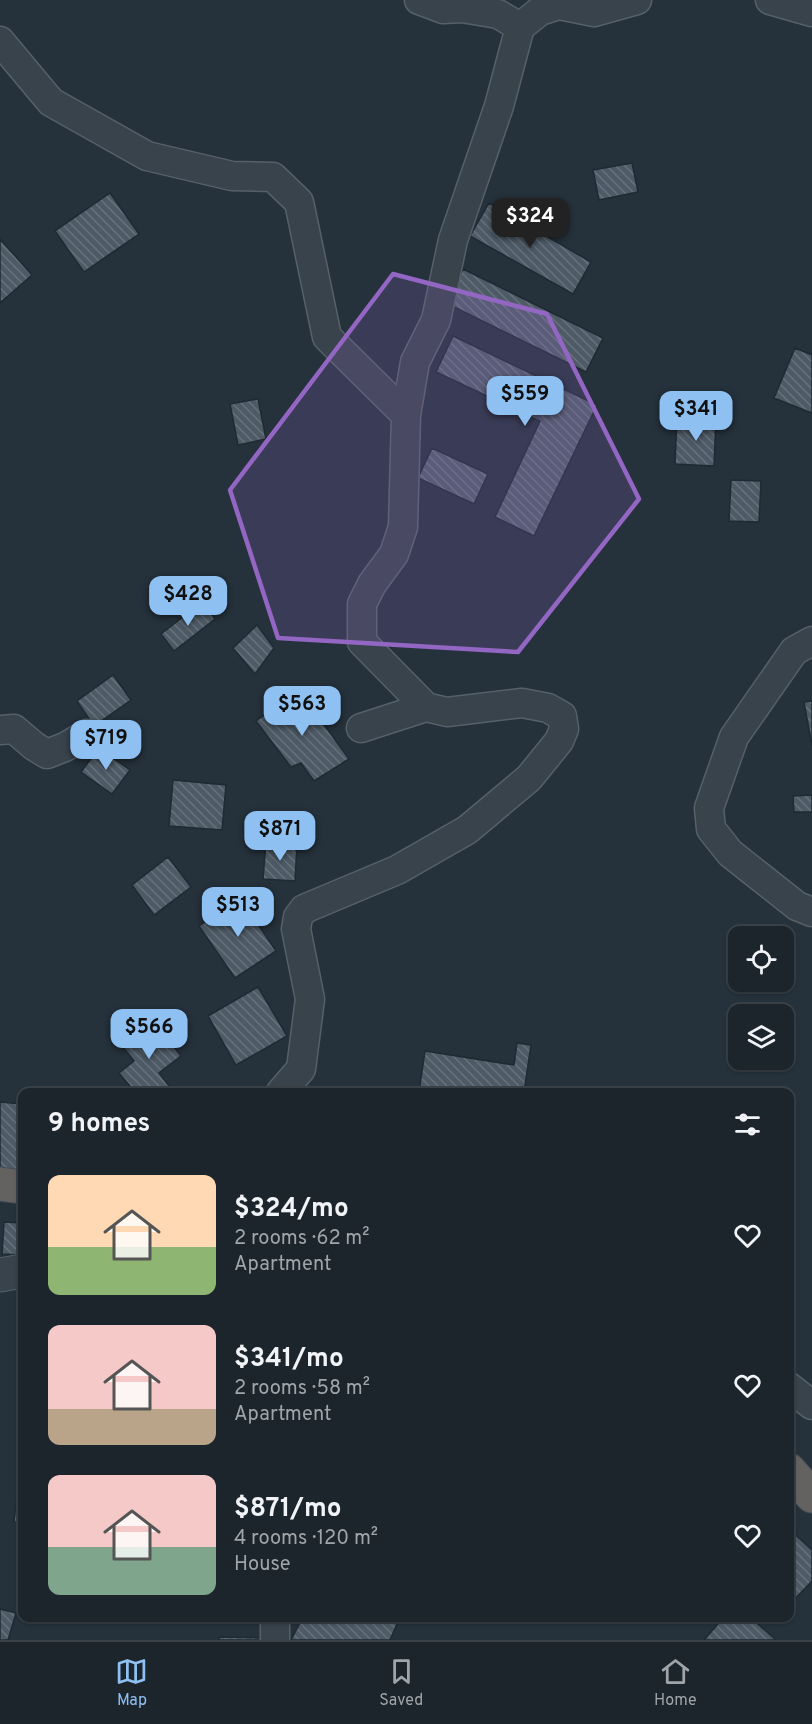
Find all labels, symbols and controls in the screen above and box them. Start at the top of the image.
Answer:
pin: $324 [494,198,566,249]
text: $324 [506,204,554,230]
pin: $559 [489,376,561,427]
text: $559 [501,382,549,408]
pin: $341 [660,391,732,442]
text: $341 [674,397,718,423]
pin: $428 [152,576,224,627]
text: $428 [163,582,213,608]
pin: $563 [266,686,338,737]
text: $563 [278,692,326,718]
pin: $719 [70,720,142,771]
text: $719 [84,726,128,752]
pin: $871 [244,811,316,862]
text: $871 [258,817,302,843]
pin: $513 [202,887,274,938]
text: $513 [216,893,260,919]
map controls [728,926,794,1070]
button: locate [728,926,794,992]
button: layers [728,1004,794,1070]
pin: $566 [113,1009,185,1060]
text: $566 [125,1015,173,1041]
text: 9 homes [48,1108,150,1141]
icon: filters [731,1108,764,1141]
text: $324/mo [234,1193,349,1226]
icon: home [96,1199,168,1271]
icon: heart [731,1219,764,1252]
text: 2 rooms · 62 m² [234,1226,370,1252]
text: Apartment [234,1252,332,1278]
text: $341/mo [234,1343,344,1376]
icon: home [96,1349,168,1421]
icon: heart [731,1369,764,1402]
text: 2 rooms · 58 m² [234,1376,370,1402]
text: Apartment [234,1402,332,1428]
text: $871/mo [234,1493,342,1526]
icon: home [96,1499,168,1571]
icon: heart [731,1519,764,1552]
text: 4 rooms · 120 m² [234,1526,378,1552]
text: House [234,1552,290,1578]
tab: Map [115,1655,148,1711]
tab: Saved [379,1655,423,1711]
tab: Home [654,1655,697,1711]

